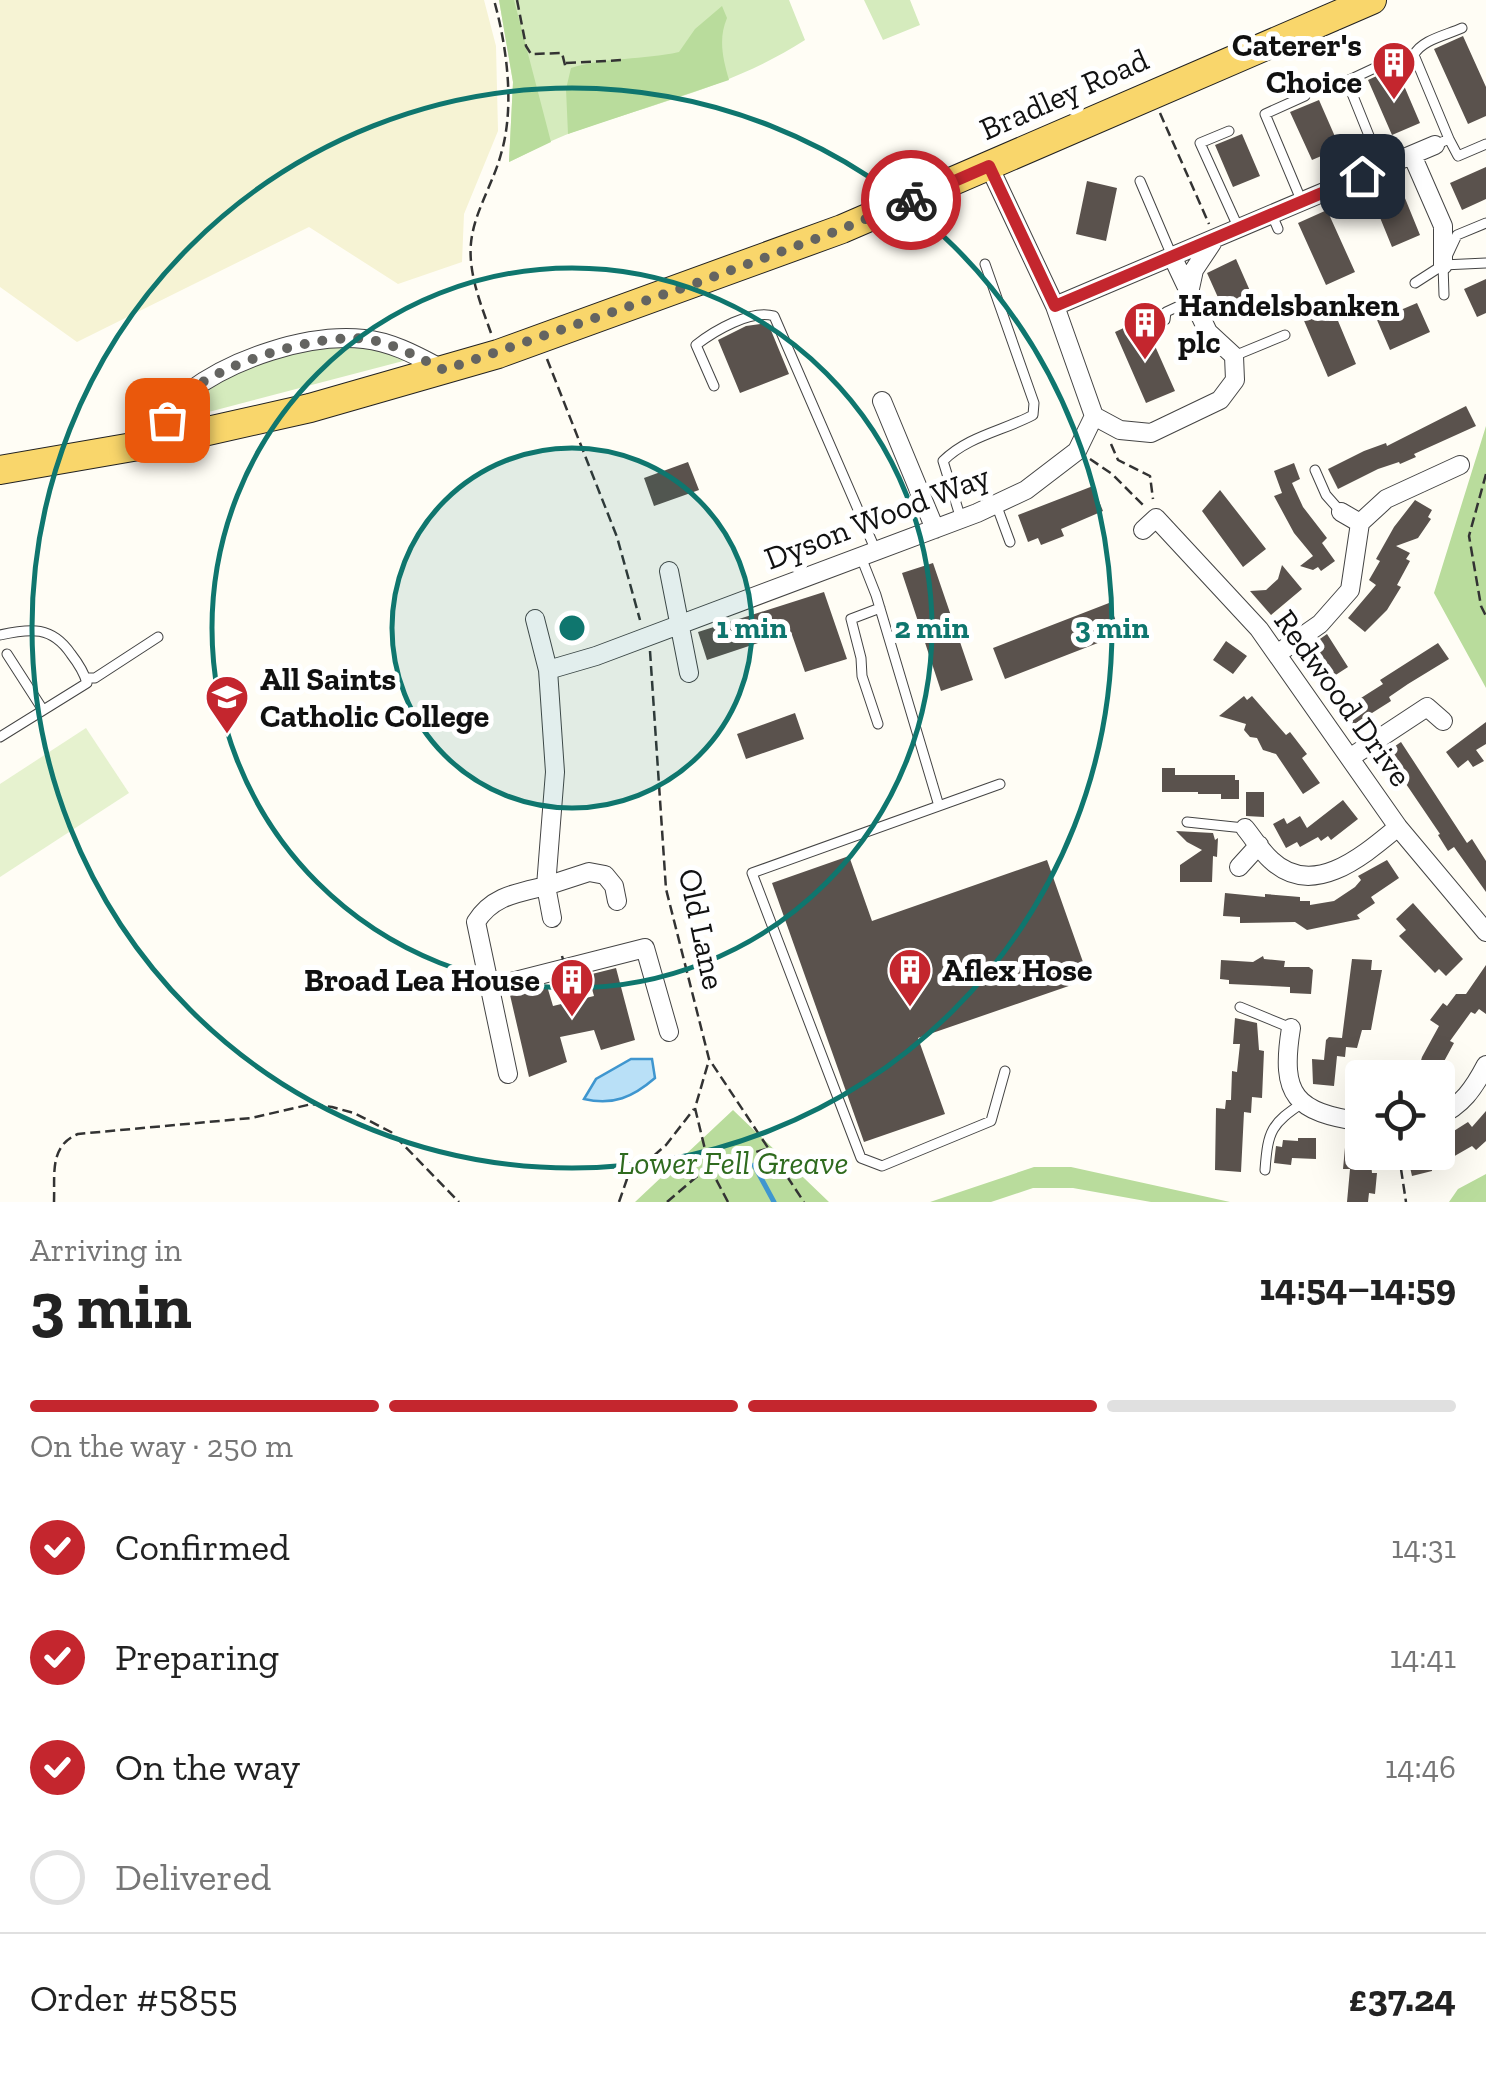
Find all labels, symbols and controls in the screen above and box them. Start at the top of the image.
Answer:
place label: Caterer's Choice [1232,26,1362,101]
street label: Bradley Road [974,40,1155,148]
building icon: Caterer's Choice [1371,40,1417,101]
pin [1320,134,1405,219]
icon: home [1335,149,1390,204]
courier [861,150,961,250]
icon: bike [884,173,939,228]
place label: Handelsbanken plc [1178,286,1400,361]
building icon: Handelsbanken plc [1122,300,1168,361]
pin [125,378,210,463]
icon: bag [140,393,195,448]
street label: Dyson Wood Way [759,456,996,577]
street label: Redwood Drive [1266,602,1420,794]
centre of rings [554,610,590,646]
text: 1 min [717,610,788,646]
text: 2 min [895,610,970,646]
text: 3 min [1075,610,1150,646]
place label: All Saints Catholic College [260,660,489,735]
school or university icon: All Saints Catholic College [204,674,250,735]
street label: Old Lane [671,865,733,993]
building icon: Aflex Hose [887,947,933,1008]
place label: Aflex Hose [942,951,1092,989]
building icon: Broad Lea House [549,957,595,1018]
place label: Broad Lea House [304,961,540,999]
map controls [1345,1060,1455,1170]
button: locate [1345,1060,1455,1170]
park label: Lower Fell Greave [617,1144,849,1182]
text: Arriving in [30,1231,182,1269]
text: 14:54–14:59 [1259,1264,1456,1310]
text: 3 min [30,1267,192,1345]
text: On the way · 250 m [30,1427,293,1465]
icon: check [30,1520,85,1575]
text: Confirmed [115,1524,290,1570]
text: 14:31 [1391,1528,1456,1566]
icon: check [30,1630,85,1685]
text: Preparing [115,1634,279,1680]
text: 14:41 [1390,1638,1456,1676]
icon: check [30,1740,85,1795]
text: On the way [115,1744,300,1790]
text: 14:46 [1385,1748,1456,1786]
text: Delivered [115,1854,271,1900]
text: Order #5855 [30,1975,238,2021]
text: £37.24 [1349,1975,1456,2021]

